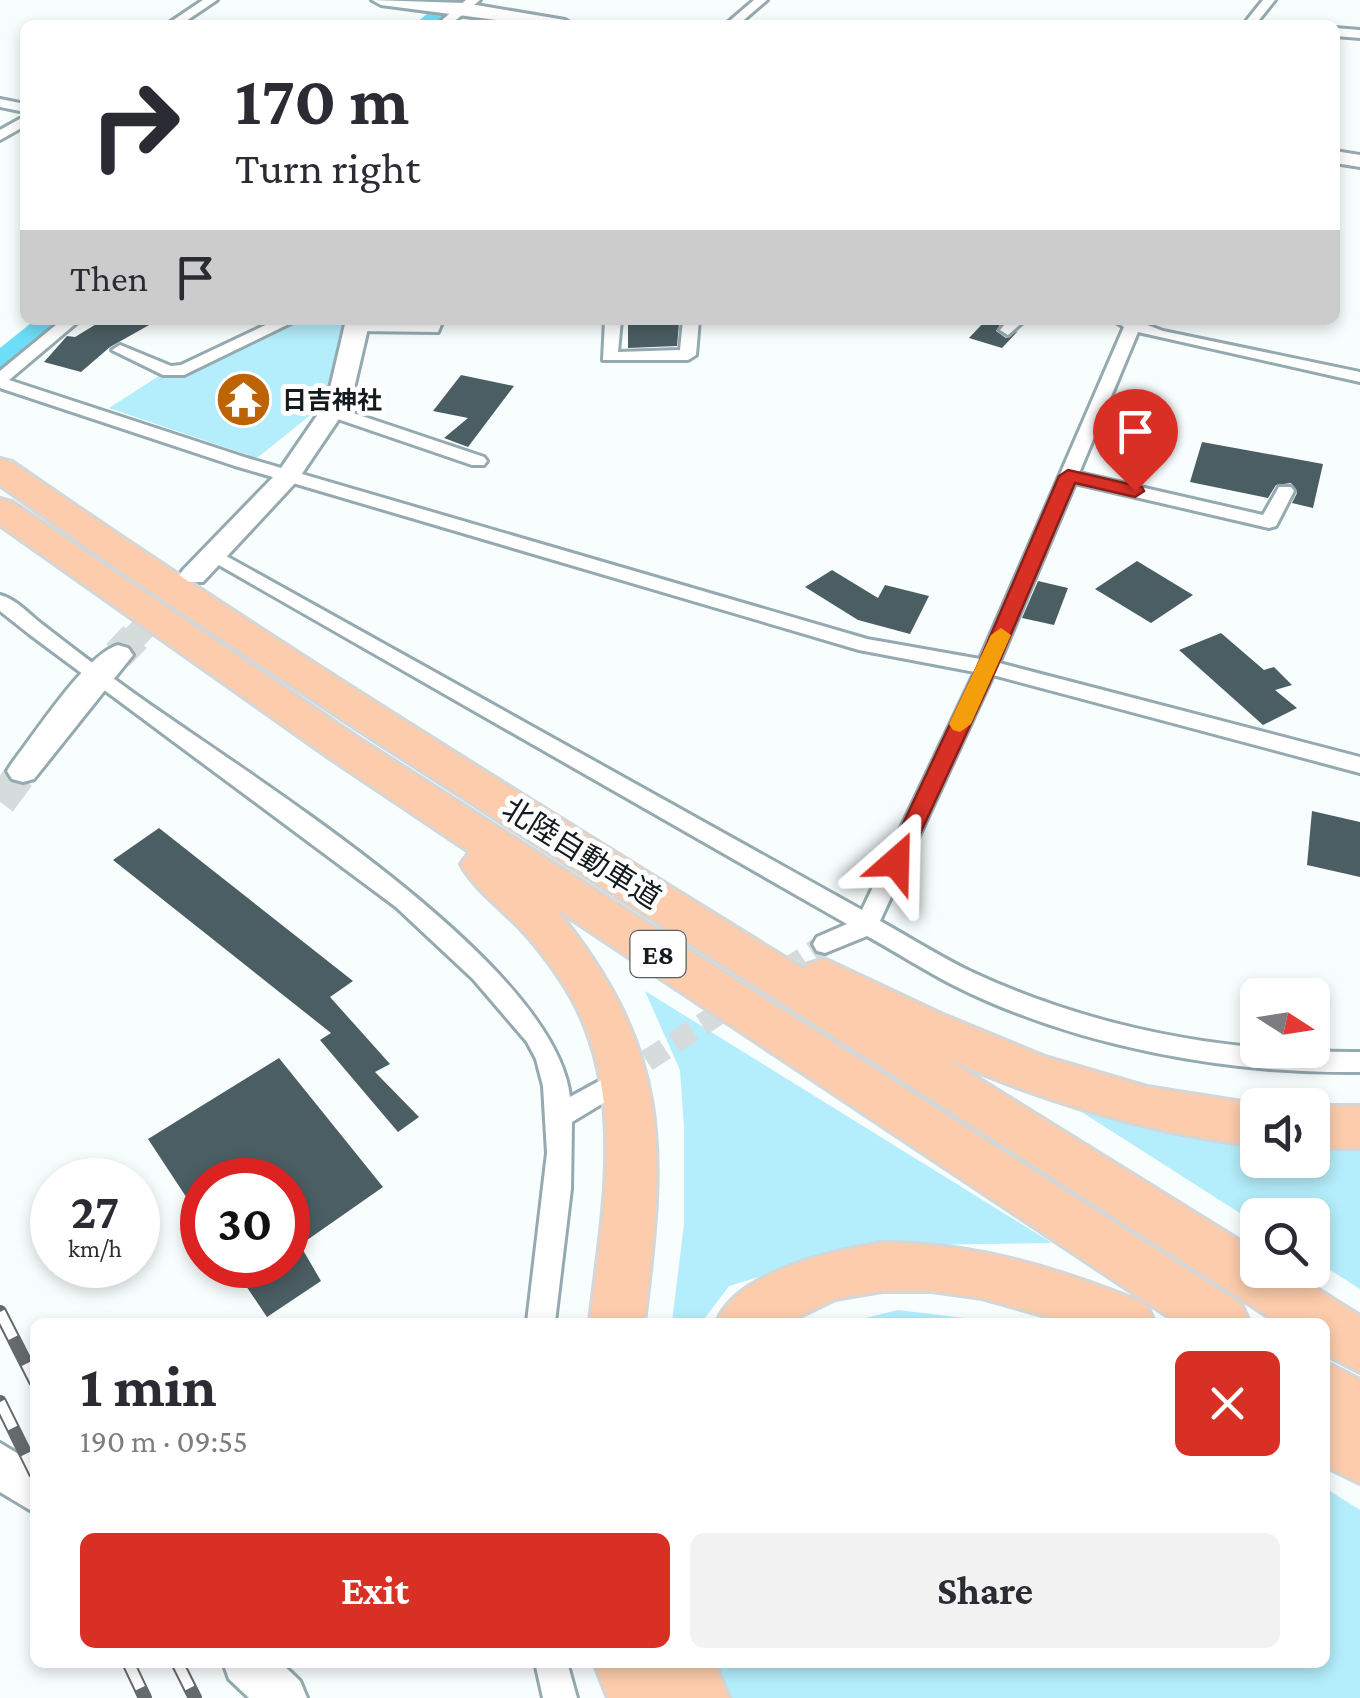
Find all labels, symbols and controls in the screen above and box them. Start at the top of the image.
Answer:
icon: right [70,60,200,190]
text: 170 m [235,61,409,139]
text: Turn right [235,143,420,193]
icon: arrive [168,250,223,305]
text: Then [70,257,148,299]
temple icon: 日吉神社 [213,370,273,430]
place label: 日吉神社 [282,387,382,414]
pin [1093,389,1178,492]
icon: arrive [1108,404,1163,459]
street label: 北陸自動車道 [497,791,667,915]
position arrow [844,810,948,914]
road number: E8 [630,931,686,977]
north arrow [1240,978,1330,1068]
map controls [1240,978,1330,1288]
button: sound [1240,1088,1330,1178]
speed limit sign: 30 [180,1158,310,1288]
text: 27 [71,1183,119,1239]
button: search [1240,1198,1330,1288]
text: km/h [68,1235,122,1262]
button: close [1175,1351,1280,1456]
text: 1 min [80,1352,217,1419]
text: 190 m · 09:55 [80,1423,248,1459]
button: Exit [80,1533,670,1648]
button: Share [690,1533,1280,1648]

